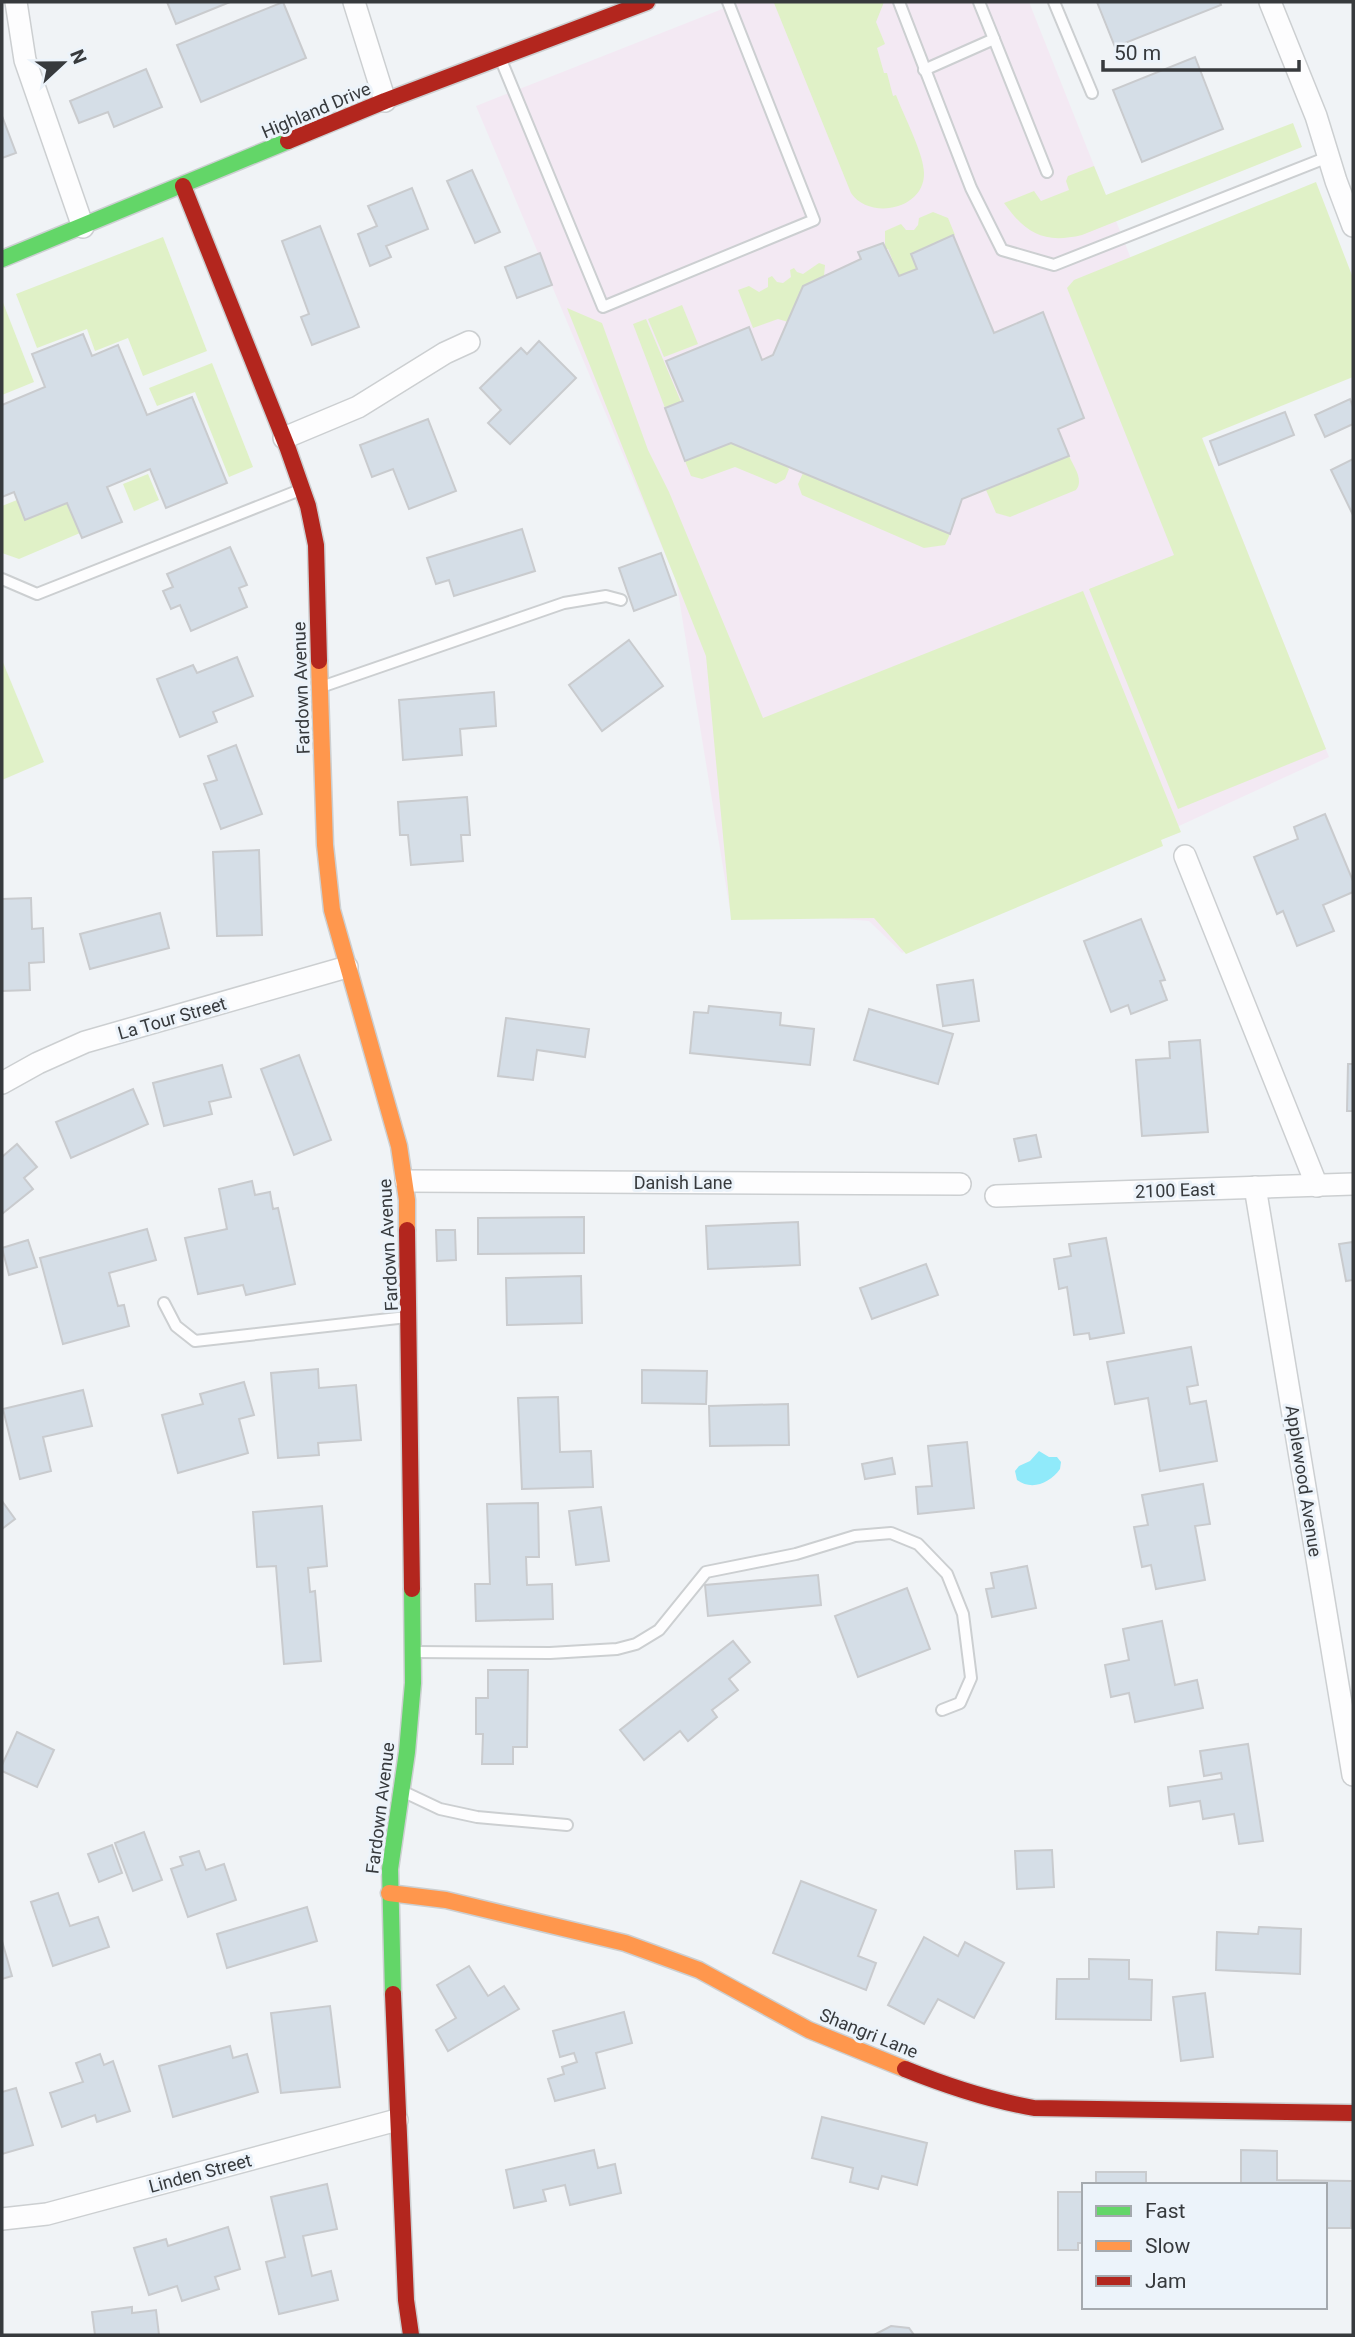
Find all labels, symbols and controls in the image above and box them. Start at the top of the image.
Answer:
north arrow [28,28,98,98]
scale bar [1103,28,1299,72]
text: 50 m [1114,41,1161,65]
text: N [65,46,91,67]
street label: Highland Drive [258,78,374,142]
street label: Fardown Avenue [288,621,314,755]
street label: La Tour Street [115,992,229,1043]
street label: Danish Lane [634,1172,732,1193]
street label: Fardown Avenue [374,1178,402,1312]
street label: 2100 East [1135,1178,1216,1202]
street label: Applewood Avenue [1282,1404,1326,1558]
street label: Fardown Avenue [361,1741,399,1875]
street label: Shangri Lane [817,2004,921,2062]
street label: Linden Street [146,2149,254,2197]
legend [1082,2183,1327,2309]
text: Fast [1145,2199,1186,2223]
text: Slow [1145,2234,1191,2258]
text: Jam [1145,2269,1186,2293]

